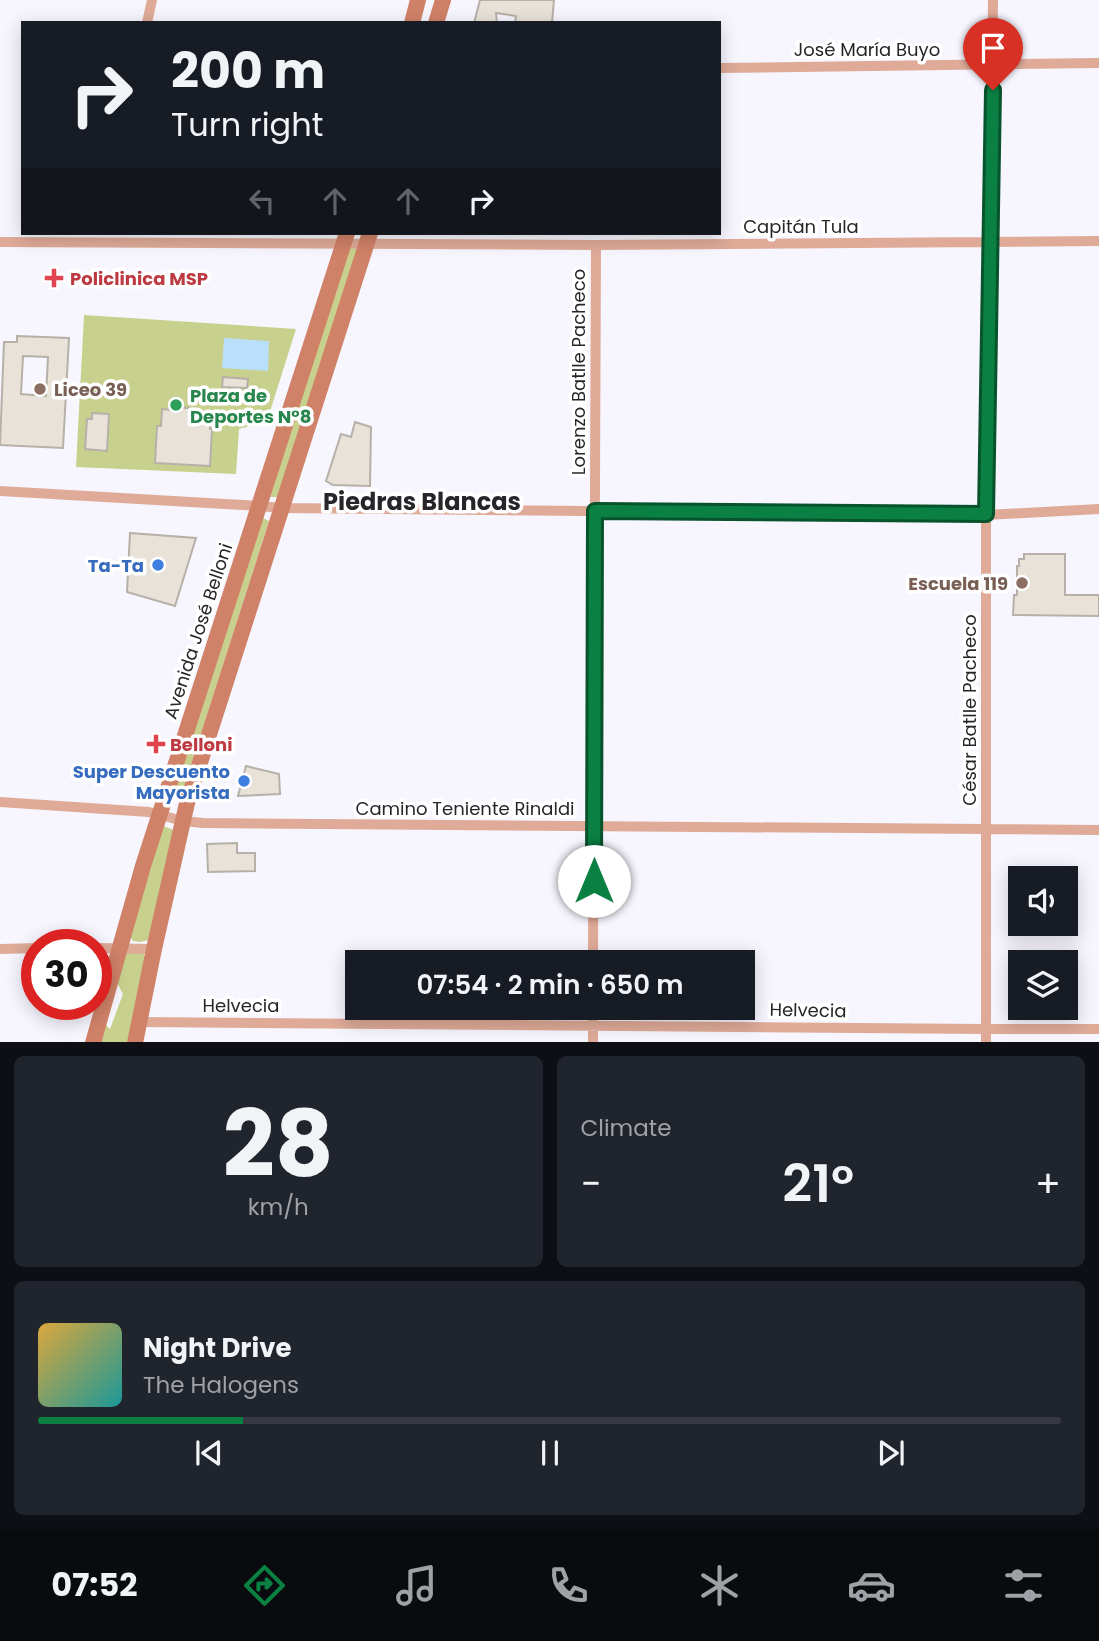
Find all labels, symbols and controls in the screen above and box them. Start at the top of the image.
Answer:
pin [963,18,1023,90]
icon: arrive [974,29,1012,67]
text: 200 m [171,37,325,105]
street label: José María Buyo [794,37,940,62]
icon: right [56,49,147,140]
text: Turn right [171,102,323,147]
icon: left [243,182,281,220]
icon: ahead [316,182,354,220]
icon: ahead [389,182,427,220]
icon: right [462,182,500,220]
street label: Capitán Tula [743,214,859,239]
place label: Policlinica MSP [70,266,208,291]
marker: Policlinica MSP [44,268,64,288]
street label: Lorenzo Batlle Pacheco [566,269,591,475]
place label: Liceo 39 [54,377,127,402]
marker: Liceo 39 [32,381,48,397]
place label: Plaza de Deportes N°8 [190,383,311,429]
marker: Plaza de Deportes N°8 [168,397,184,413]
district label: Piedras Blancas [323,485,521,518]
street label: Avenida José Belloni [158,540,238,722]
place label: Ta-Ta [88,553,144,578]
marker: Ta-Ta [150,557,166,573]
place label: Escuela 119 [908,571,1008,596]
marker: Escuela 119 [1014,575,1030,591]
street label: César Batlle Pacheco [957,614,982,806]
place label: Belloni [170,732,232,757]
marker: Belloni [148,736,164,752]
place label: Super Descuento Mayorista [73,759,230,805]
marker: Super Descuento Mayorista [236,773,252,789]
street label: Camino Teniente Rinaldi [355,796,575,821]
position arrow [557,844,631,918]
map controls [1008,866,1078,1020]
button: sound [1008,866,1078,936]
speed limit sign: 30 [21,929,112,1020]
button: layers [1008,950,1078,1020]
text: 07:54 · 2 min · 650 m [417,967,684,1003]
street label: Helvecia [203,993,279,1018]
street label: Helvecia [769,997,847,1023]
text: 28 [223,1080,334,1208]
text: Climate [581,1112,671,1144]
text: 21° [782,1147,854,1220]
text: − [581,1157,601,1210]
text: + [1035,1157,1061,1210]
text: km/h [248,1191,309,1223]
text: Night Drive [143,1330,291,1366]
text: The Halogens [143,1369,299,1401]
icon: previous [190,1434,228,1472]
icon: pause [531,1434,569,1472]
icon: next [872,1434,910,1472]
icon: directions [240,1561,289,1610]
icon: music [392,1561,441,1610]
icon: phone [544,1561,593,1610]
icon: climate [695,1561,744,1610]
icon: car [847,1561,896,1610]
icon: filters [999,1561,1048,1610]
text: 07:52 [51,1562,138,1607]

